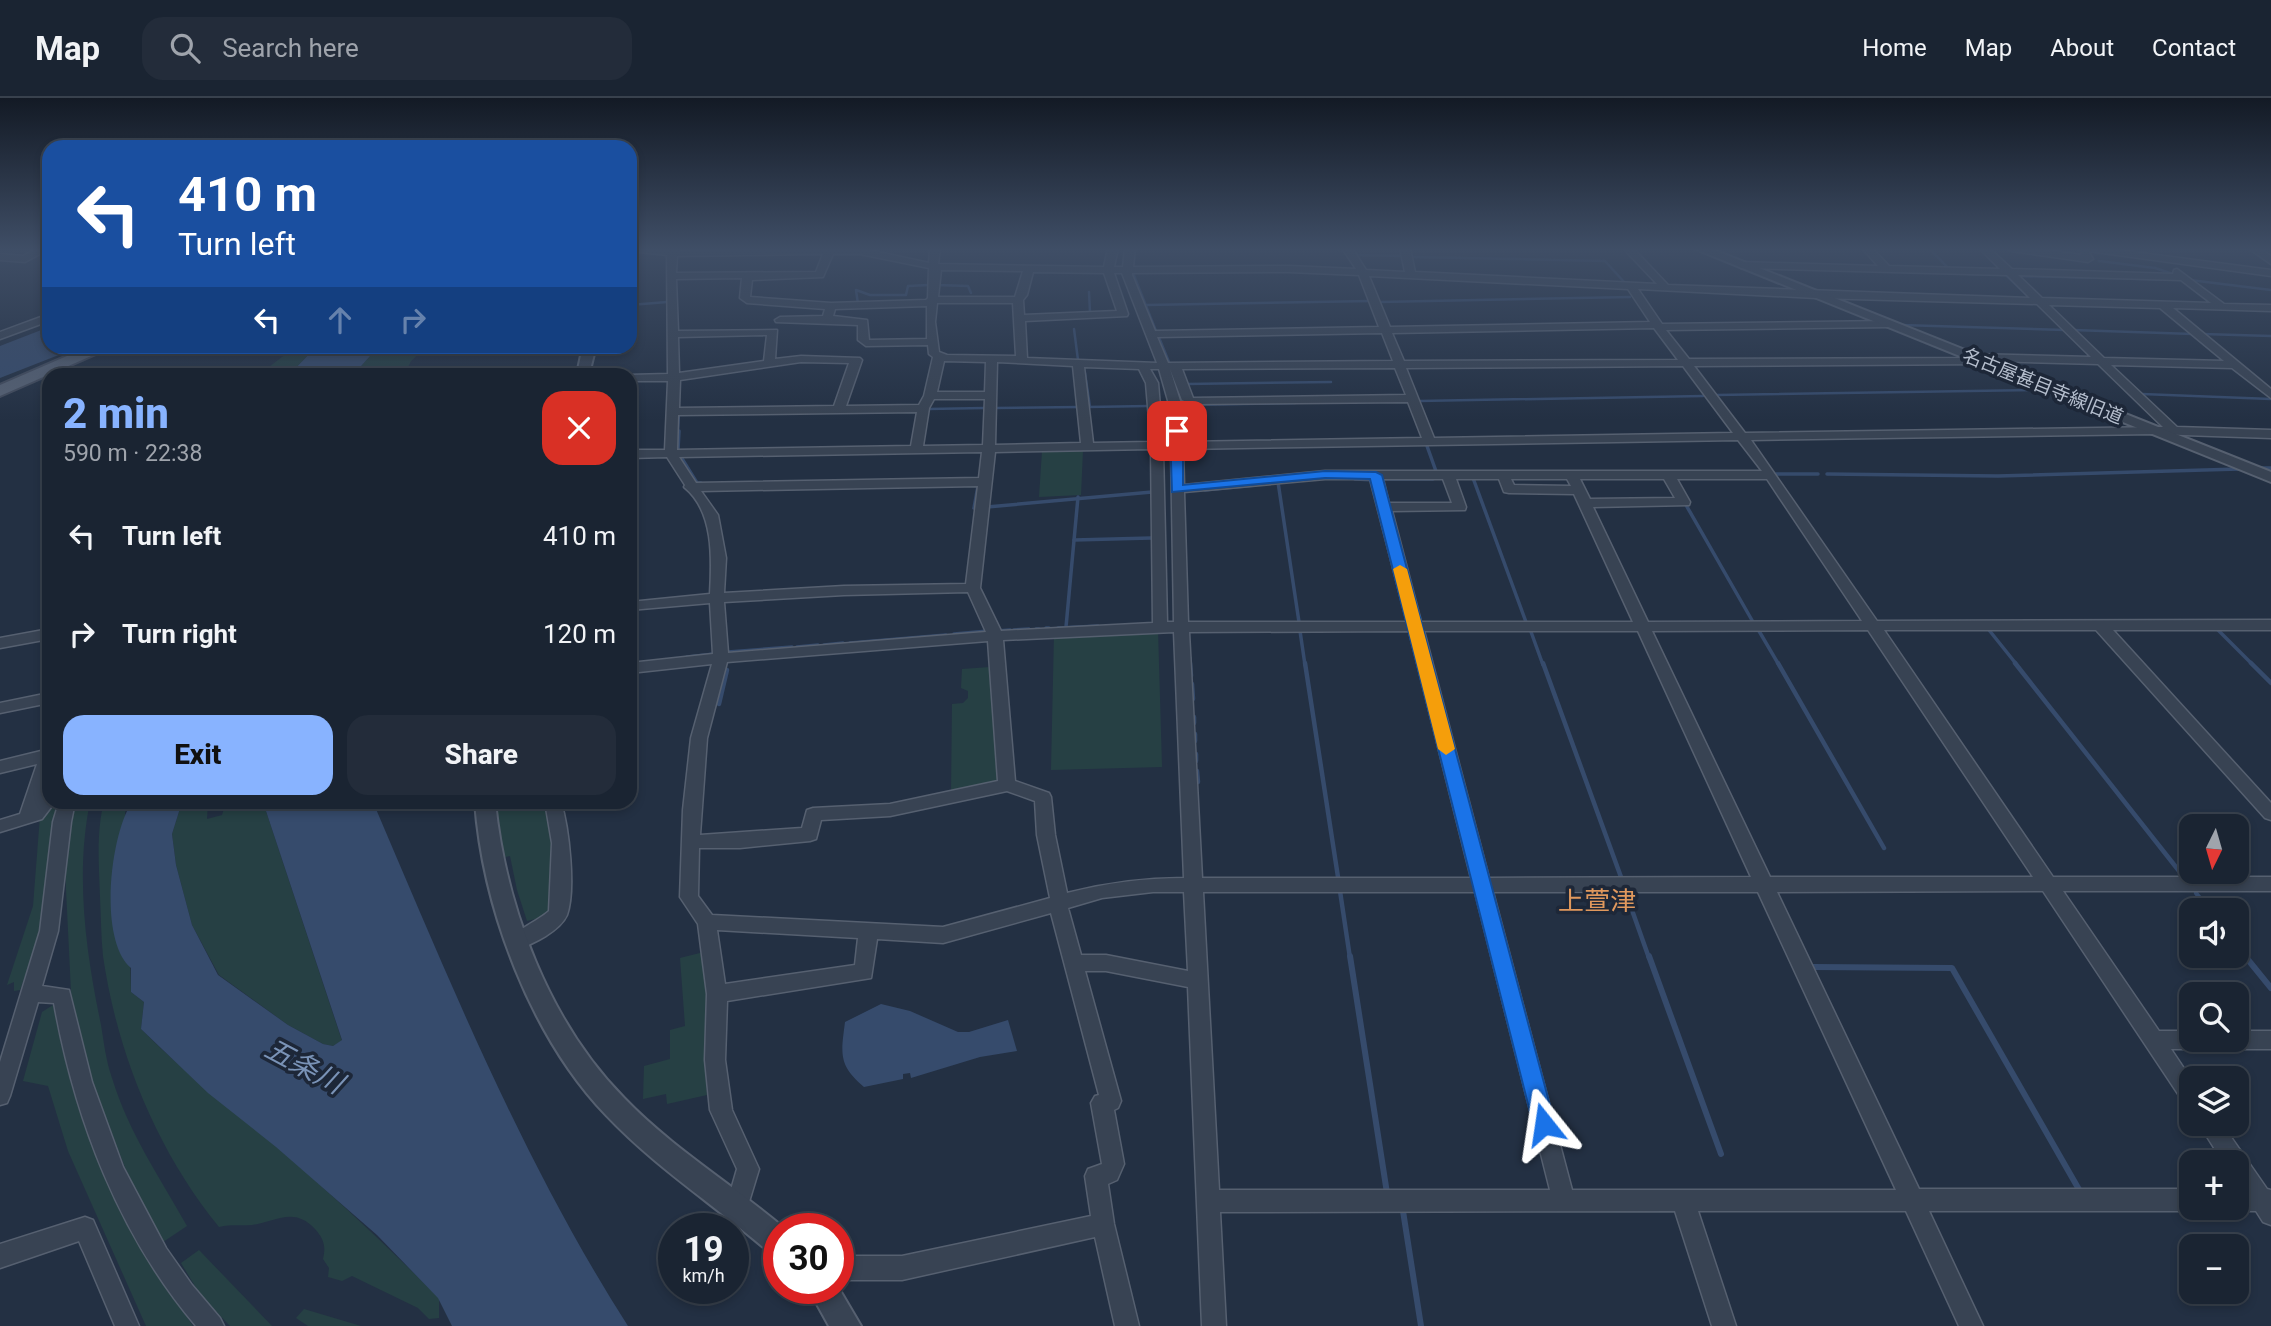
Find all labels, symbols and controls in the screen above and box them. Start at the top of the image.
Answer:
search box [142,17,632,80]
text: Map [35,29,100,68]
icon: search [166,29,204,67]
text: Search here [222,33,359,63]
text: Home [1862,34,1927,62]
text: Map [1965,34,2012,62]
text: About [2050,34,2114,62]
text: Contact [2152,34,2236,62]
text: 410 m [178,166,317,223]
icon: left [63,168,154,259]
text: Turn left [178,225,296,263]
icon: left [248,301,286,339]
icon: ahead [321,301,359,339]
icon: right [394,301,432,339]
street label: 名古屋甚目寺線旧道 [1959,343,2127,429]
text: 2 min [63,389,169,438]
button: close [542,391,616,465]
pin [1147,401,1207,461]
icon: arrive [1158,412,1196,450]
text: 590 m · 22:38 [63,440,202,467]
icon: left [63,517,101,555]
text: Turn left [122,521,221,551]
text: 410 m [543,521,616,551]
icon: right [63,615,101,653]
text: Turn right [122,619,237,649]
text: 120 m [543,619,616,649]
button: Exit [63,715,333,795]
button: Share [347,715,616,795]
north arrow [2179,814,2249,884]
map controls [2179,814,2249,1304]
district label: 上萱津 [1558,886,1636,916]
button: sound [2179,898,2249,968]
button: search [2179,982,2249,1052]
water label: 五条川 [259,1032,351,1102]
button: layers [2179,1066,2249,1136]
position arrow [1507,1087,1581,1161]
button: + [2179,1150,2249,1220]
speed limit sign: 30 [763,1213,854,1304]
text: 19 [683,1229,724,1270]
button: − [2179,1234,2249,1304]
text: km/h [682,1265,725,1286]

